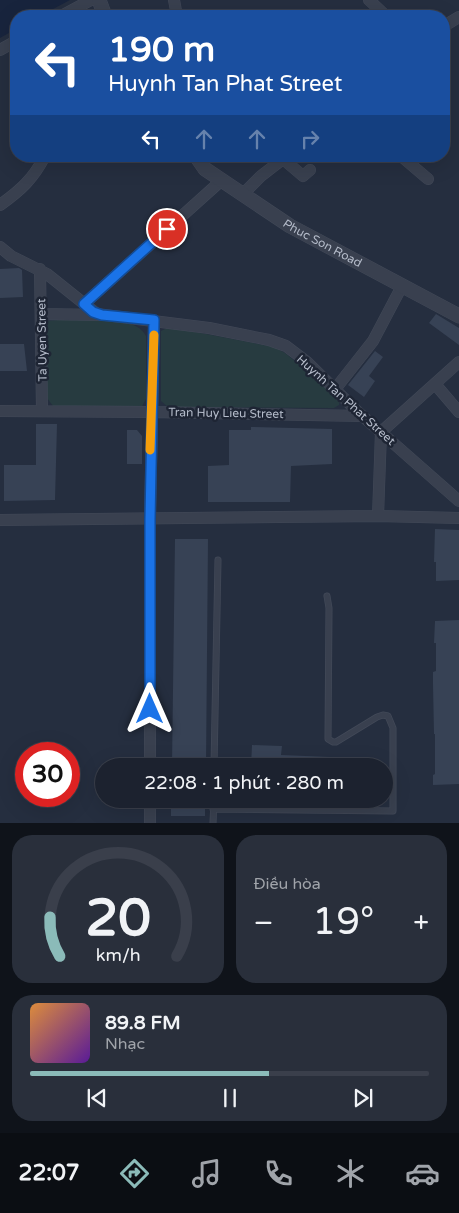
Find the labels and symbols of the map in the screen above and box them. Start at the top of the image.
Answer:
pin [146,208,188,250]
street label: Phuc Son Road [280,216,364,270]
street label: Ta Uyen Street [34,298,50,382]
street label: Huynh Tan Phat Street [294,352,398,448]
street label: Tran Huy Lieu Street [168,405,284,421]
position arrow [123,682,175,734]
speed limit sign: 30 [15,742,80,807]

